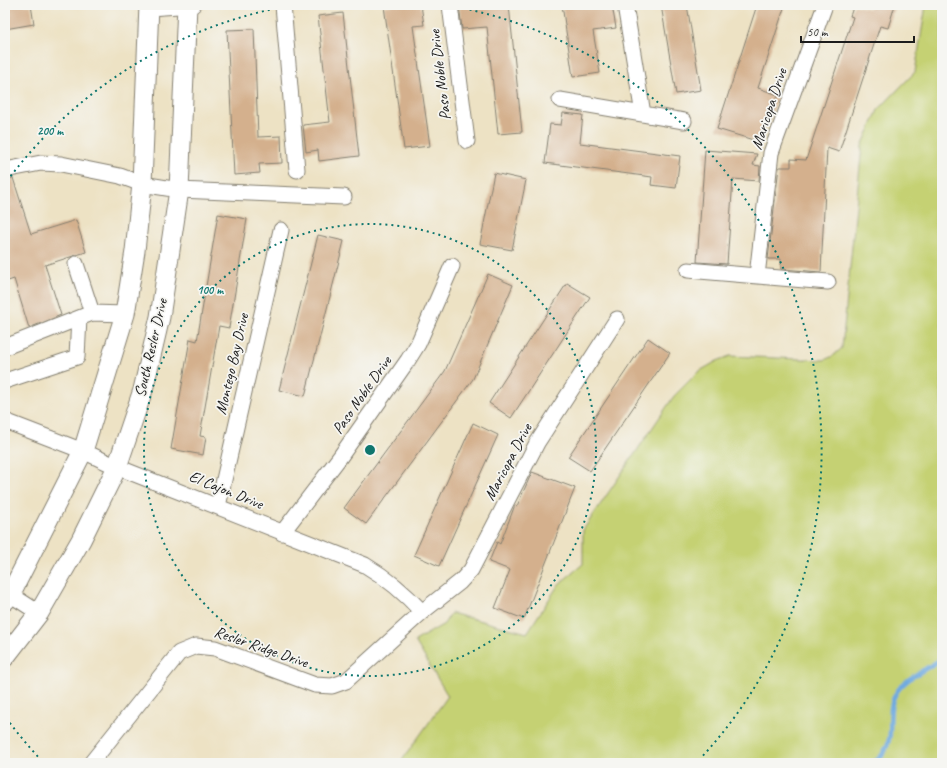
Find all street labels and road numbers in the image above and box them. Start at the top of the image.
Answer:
street label: Paso Noble Drive [424,27,455,121]
street label: Maricopa Drive [746,64,792,152]
street label: South Resler Drive [130,295,172,399]
street label: Montego Bay Drive [211,310,254,416]
street label: Paso Noble Drive [328,351,397,438]
street label: Maricopa Drive [479,419,537,504]
street label: El Cajon Drive [186,466,268,515]
street label: Resler Ridge Drive [212,622,312,673]

